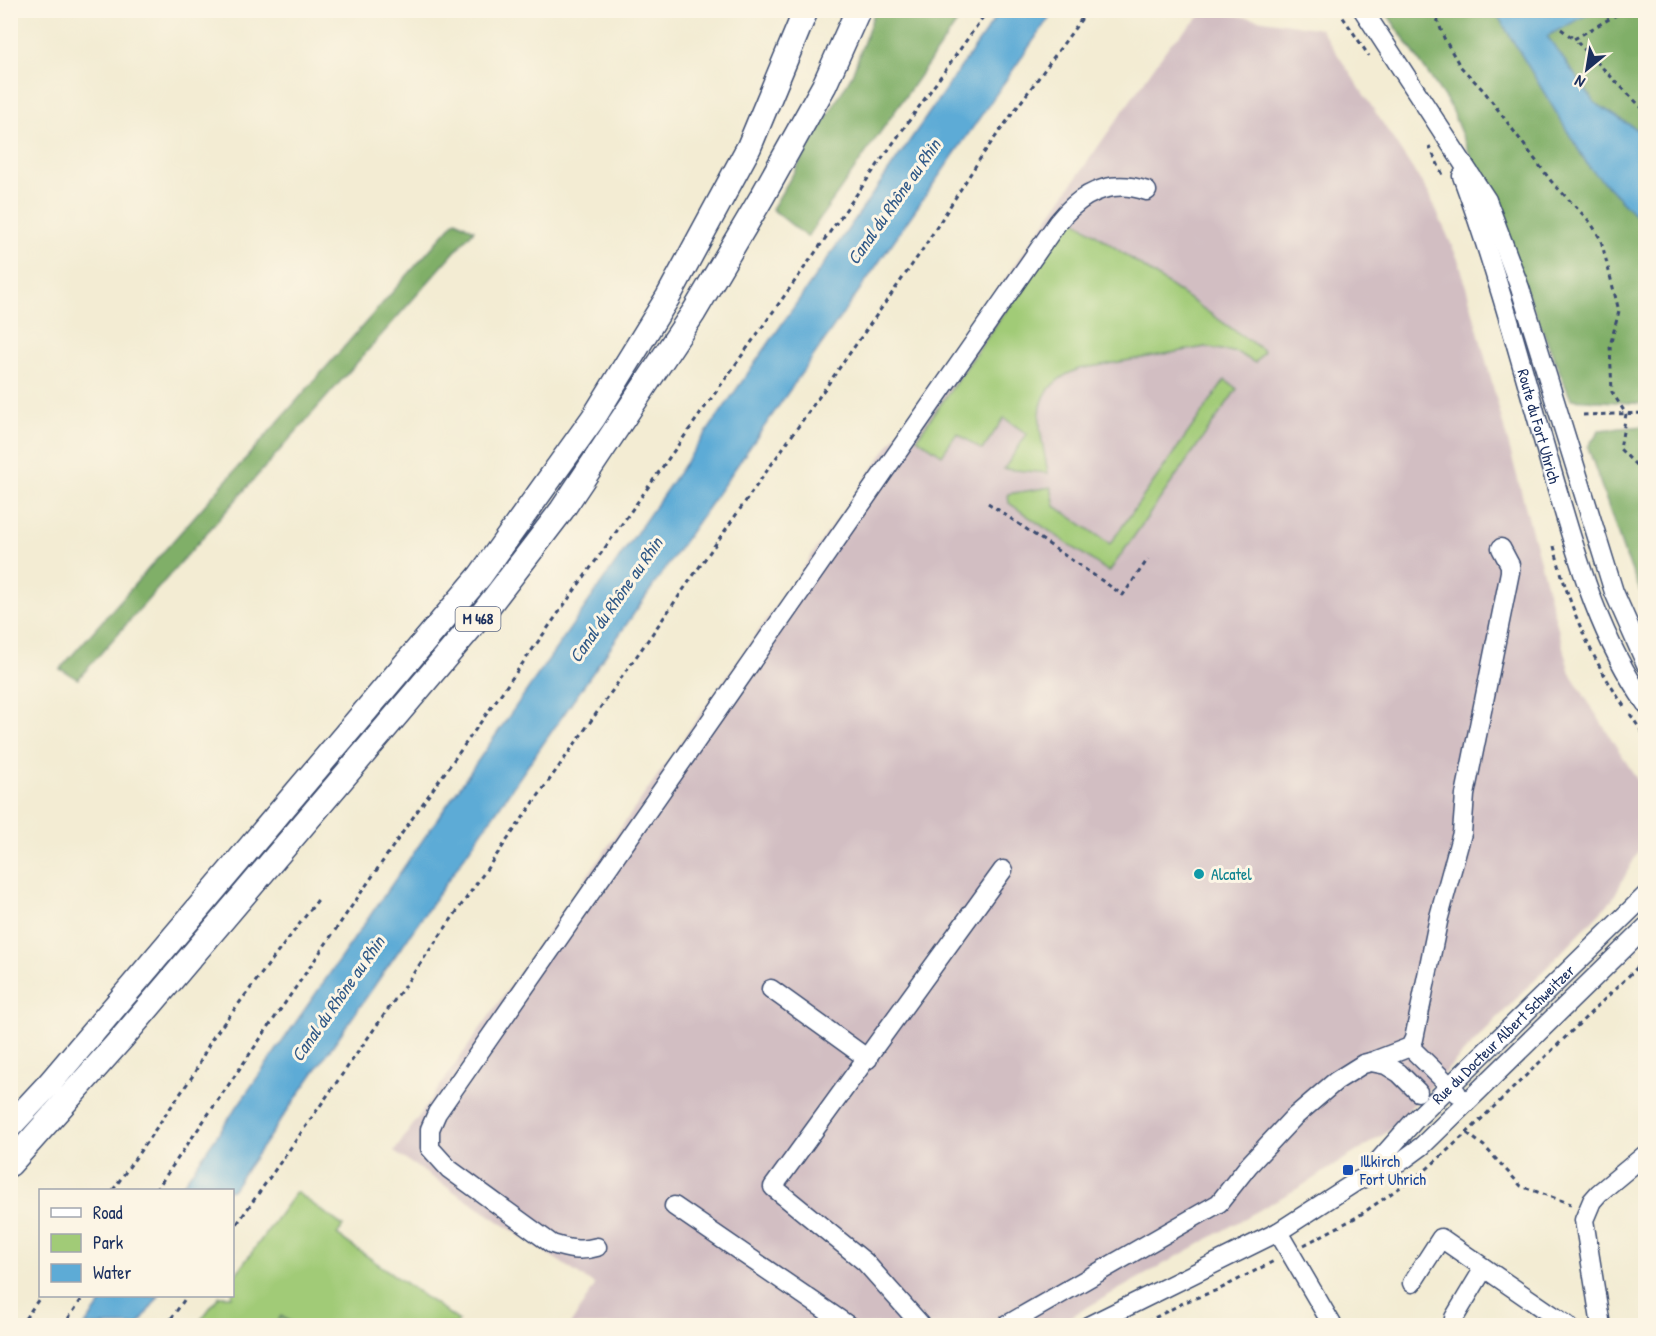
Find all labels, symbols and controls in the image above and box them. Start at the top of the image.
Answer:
north arrow [1557,39,1617,99]
text: N [1570,70,1589,94]
water label: Canal du Rhône au Rhin [841,132,947,270]
street label: Route du Fort Uhrich [1512,366,1566,486]
water label: Canal du Rhône au Rhin [563,530,669,668]
road number: M 468 [456,607,500,631]
place label: Alcatel [1211,863,1252,885]
marker: Alcatel [1192,867,1206,881]
water label: Canal du Rhône au Rhin [285,929,391,1067]
street label: Rue du Docteur Albert Schweitzer [1427,960,1579,1109]
place label: Illkirch Fort Uhrich [1359,1150,1426,1190]
marker: Illkirch Fort Uhrich [1341,1163,1355,1177]
legend [39,1189,234,1297]
text: Road [93,1200,123,1225]
text: Park [93,1230,124,1255]
text: Water [93,1260,131,1285]

